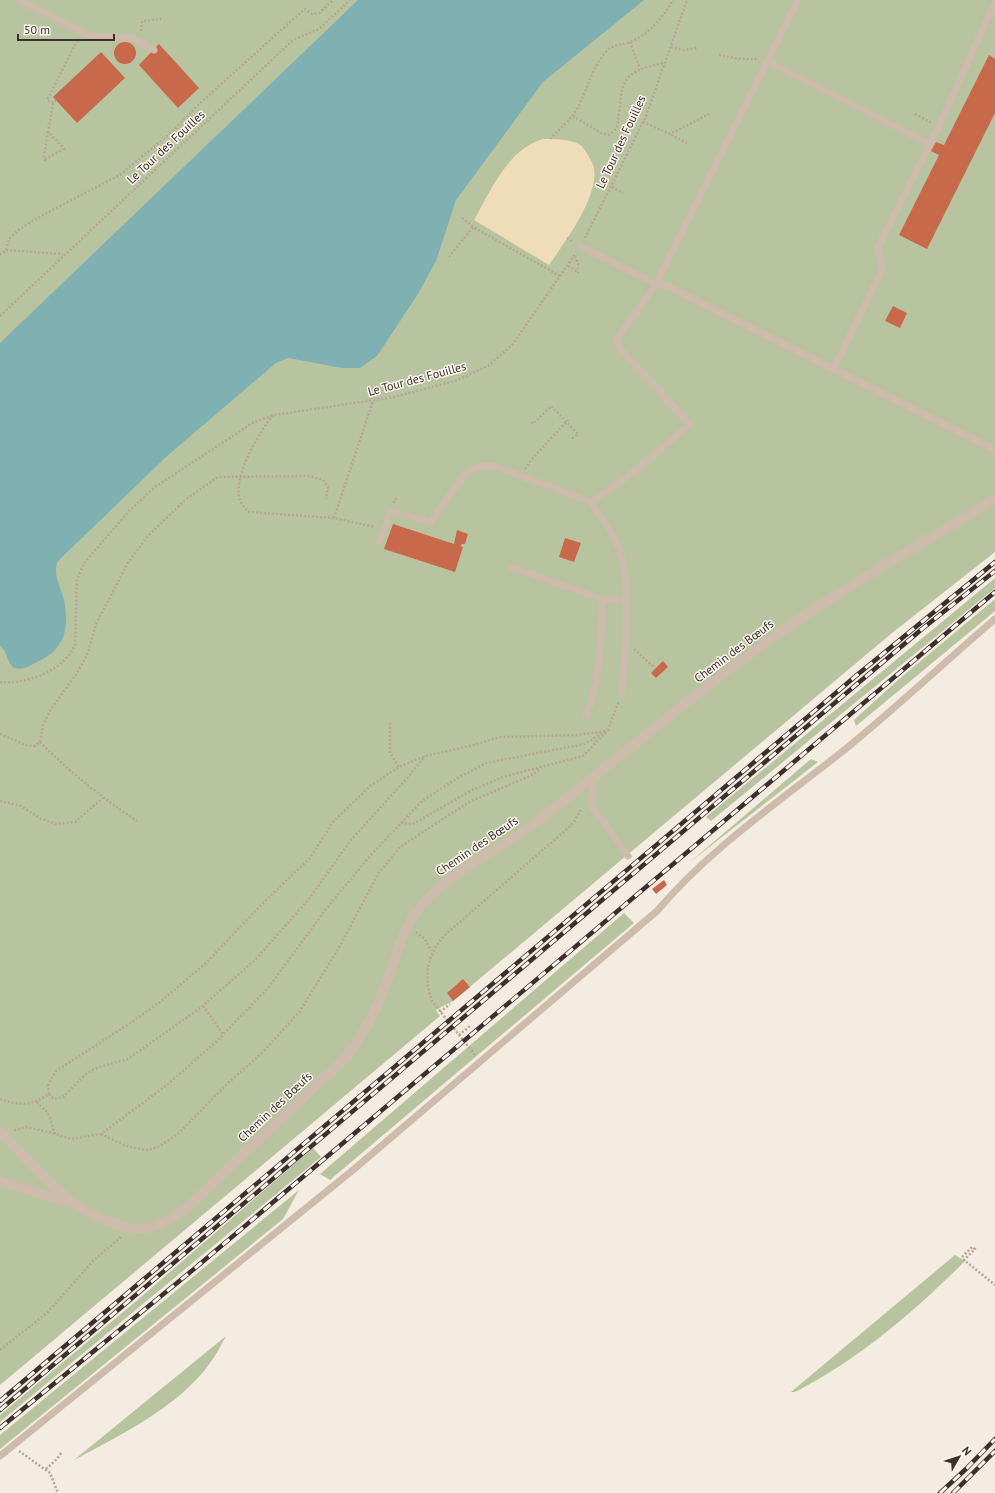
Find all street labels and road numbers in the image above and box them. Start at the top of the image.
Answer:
street label: Le Tour des Fouilles [592,93,649,191]
street label: Le Tour des Fouilles [124,107,208,187]
street label: Le Tour des Fouilles [366,358,468,399]
street label: Chemin des Bœufs [691,616,776,685]
street label: Chemin des Bœufs [433,813,521,879]
street label: Chemin des Bœufs [235,1069,315,1145]

